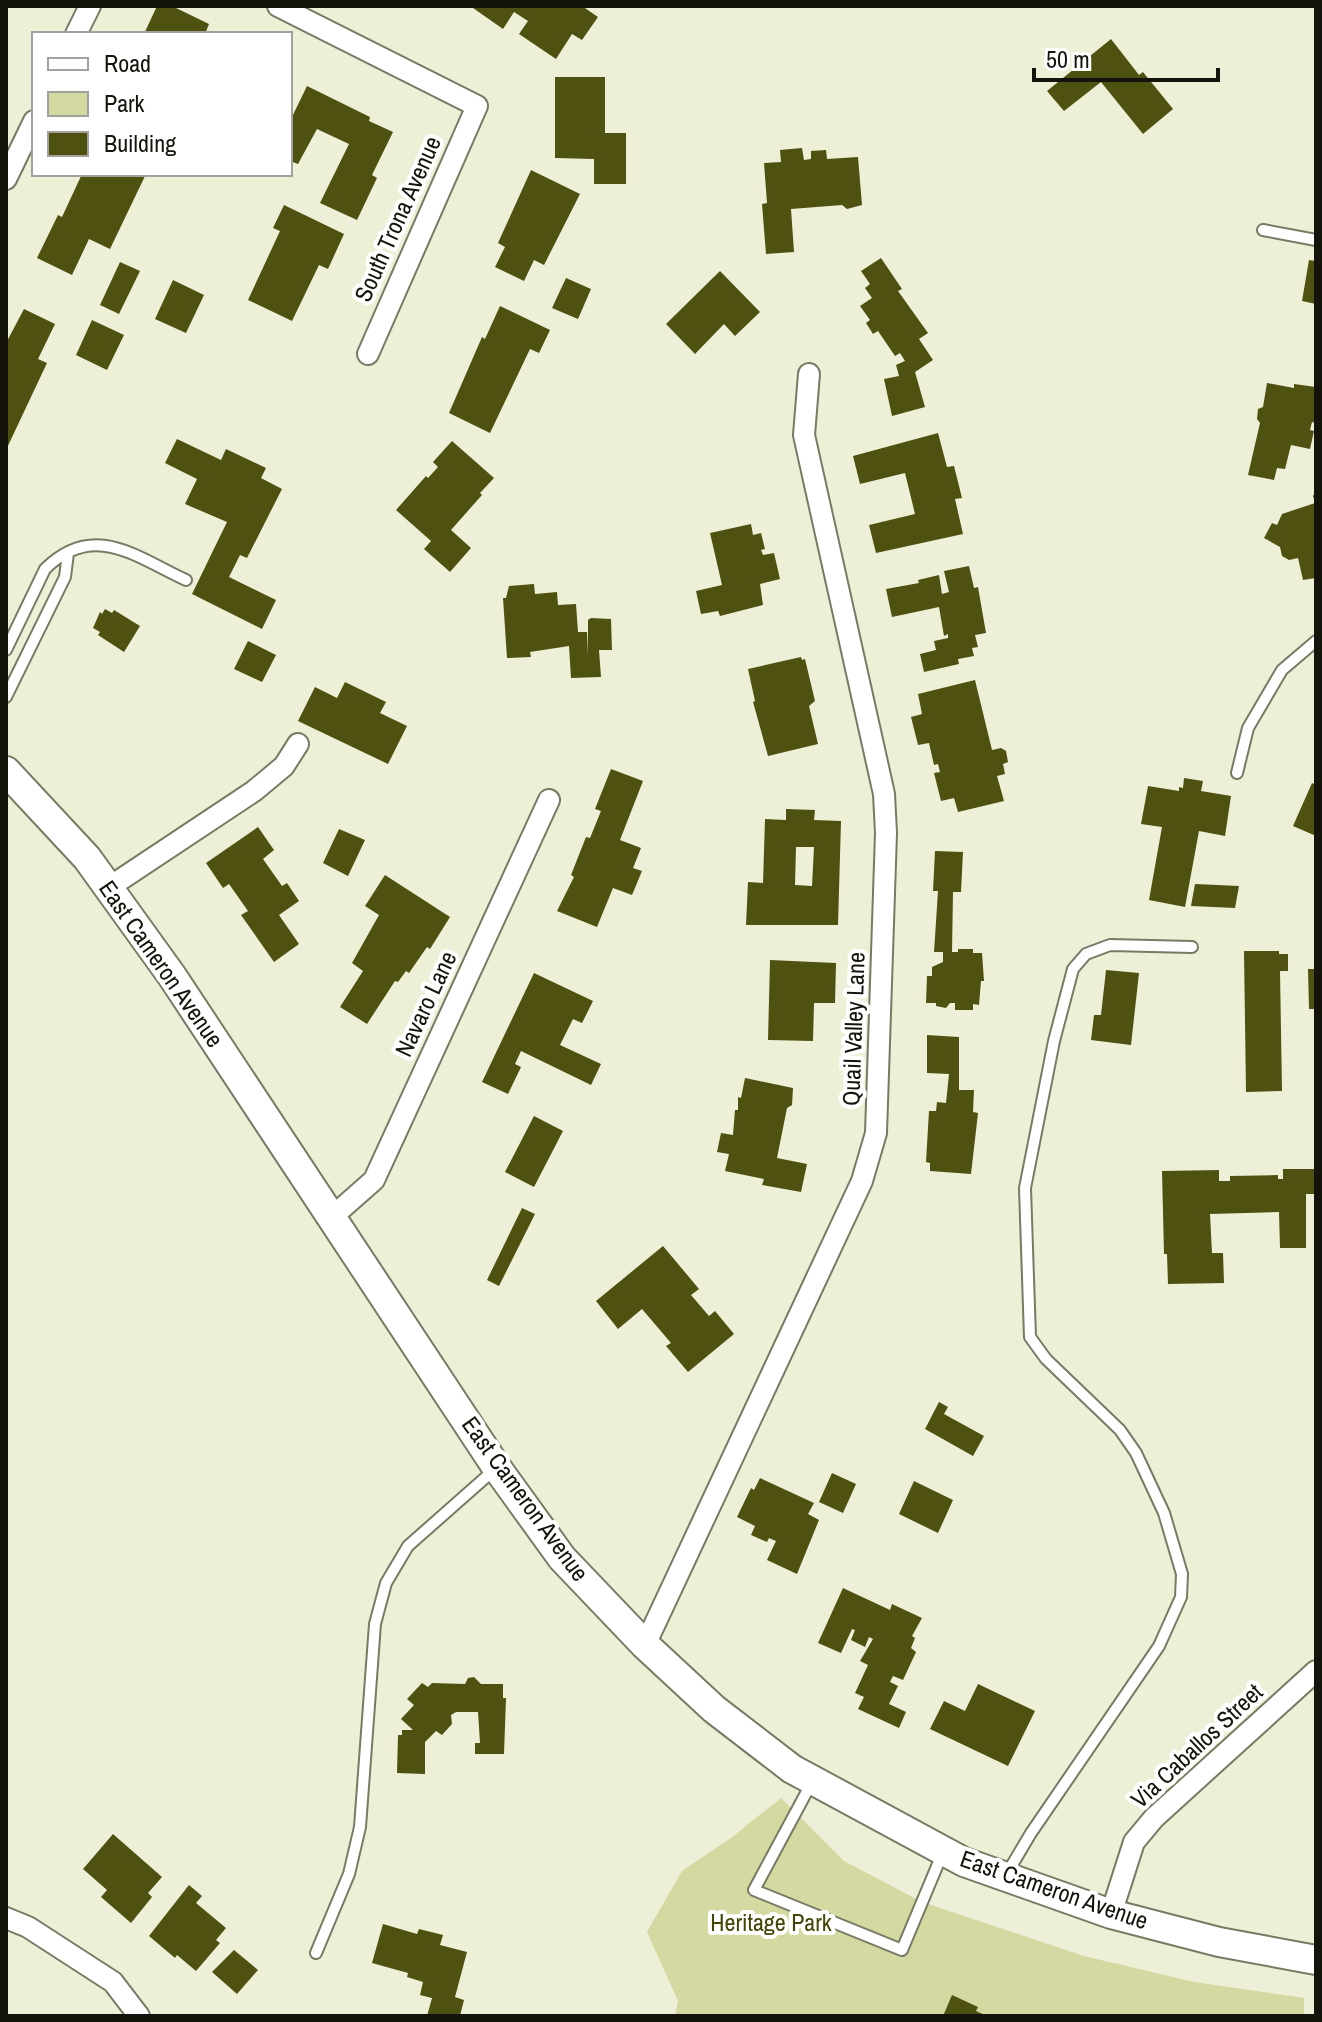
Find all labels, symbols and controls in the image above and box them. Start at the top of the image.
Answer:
legend [32,32,292,176]
scale bar [1034,32,1218,82]
text: 50 m [1046,43,1090,75]
text: Road [104,47,151,79]
text: Park [104,87,145,119]
text: Building [104,127,176,159]
street label: South Trona Avenue [346,131,448,306]
street label: East Cameron Avenue [92,874,231,1053]
street label: Navaro Lane [387,946,463,1061]
street label: Quail Valley Lane [834,951,872,1106]
street label: East Cameron Avenue [455,1409,597,1587]
street label: Via Caballos Street [1124,1676,1269,1815]
street label: East Cameron Avenue [956,1842,1152,1936]
park label: Heritage Park [710,1906,832,1938]

